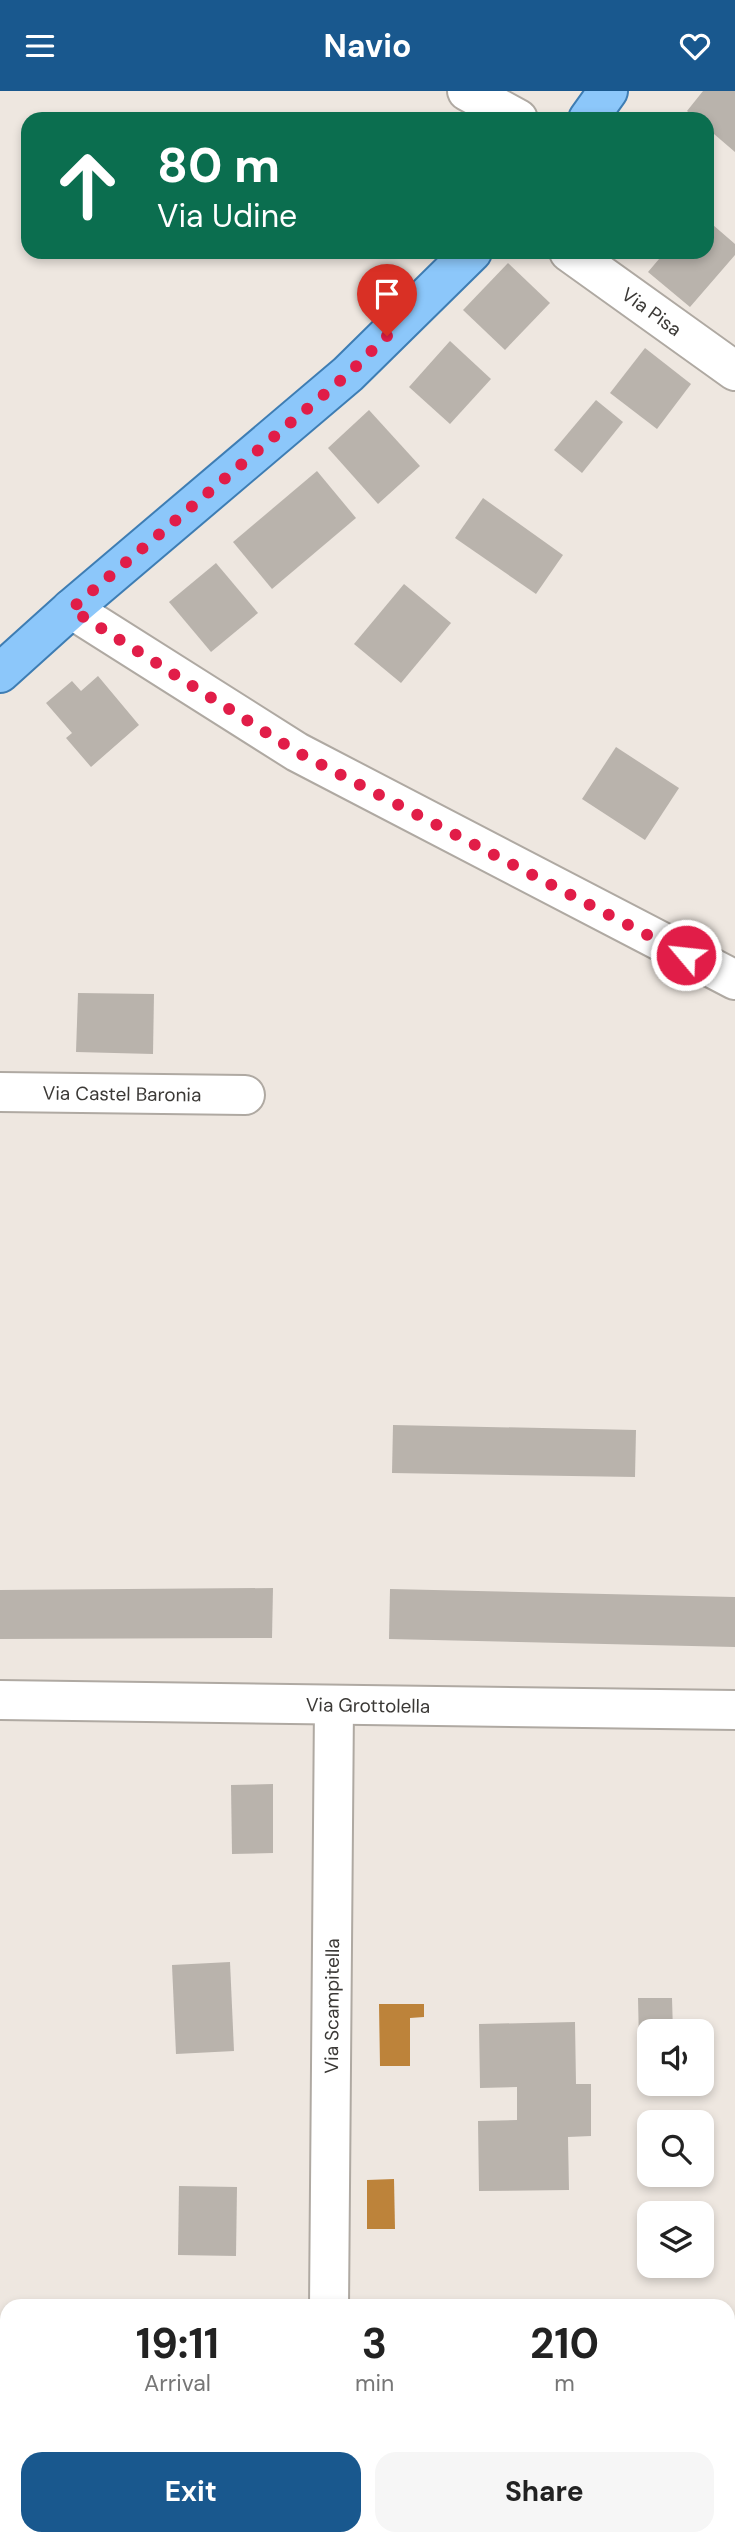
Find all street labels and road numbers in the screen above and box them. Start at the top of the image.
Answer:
street label: Via Pisa [617,282,687,342]
street label: Via Castel Baronia [43,1081,201,1107]
street label: Via Grottolella [306,1692,430,1719]
street label: Via Scampitella [319,1938,345,2074]

